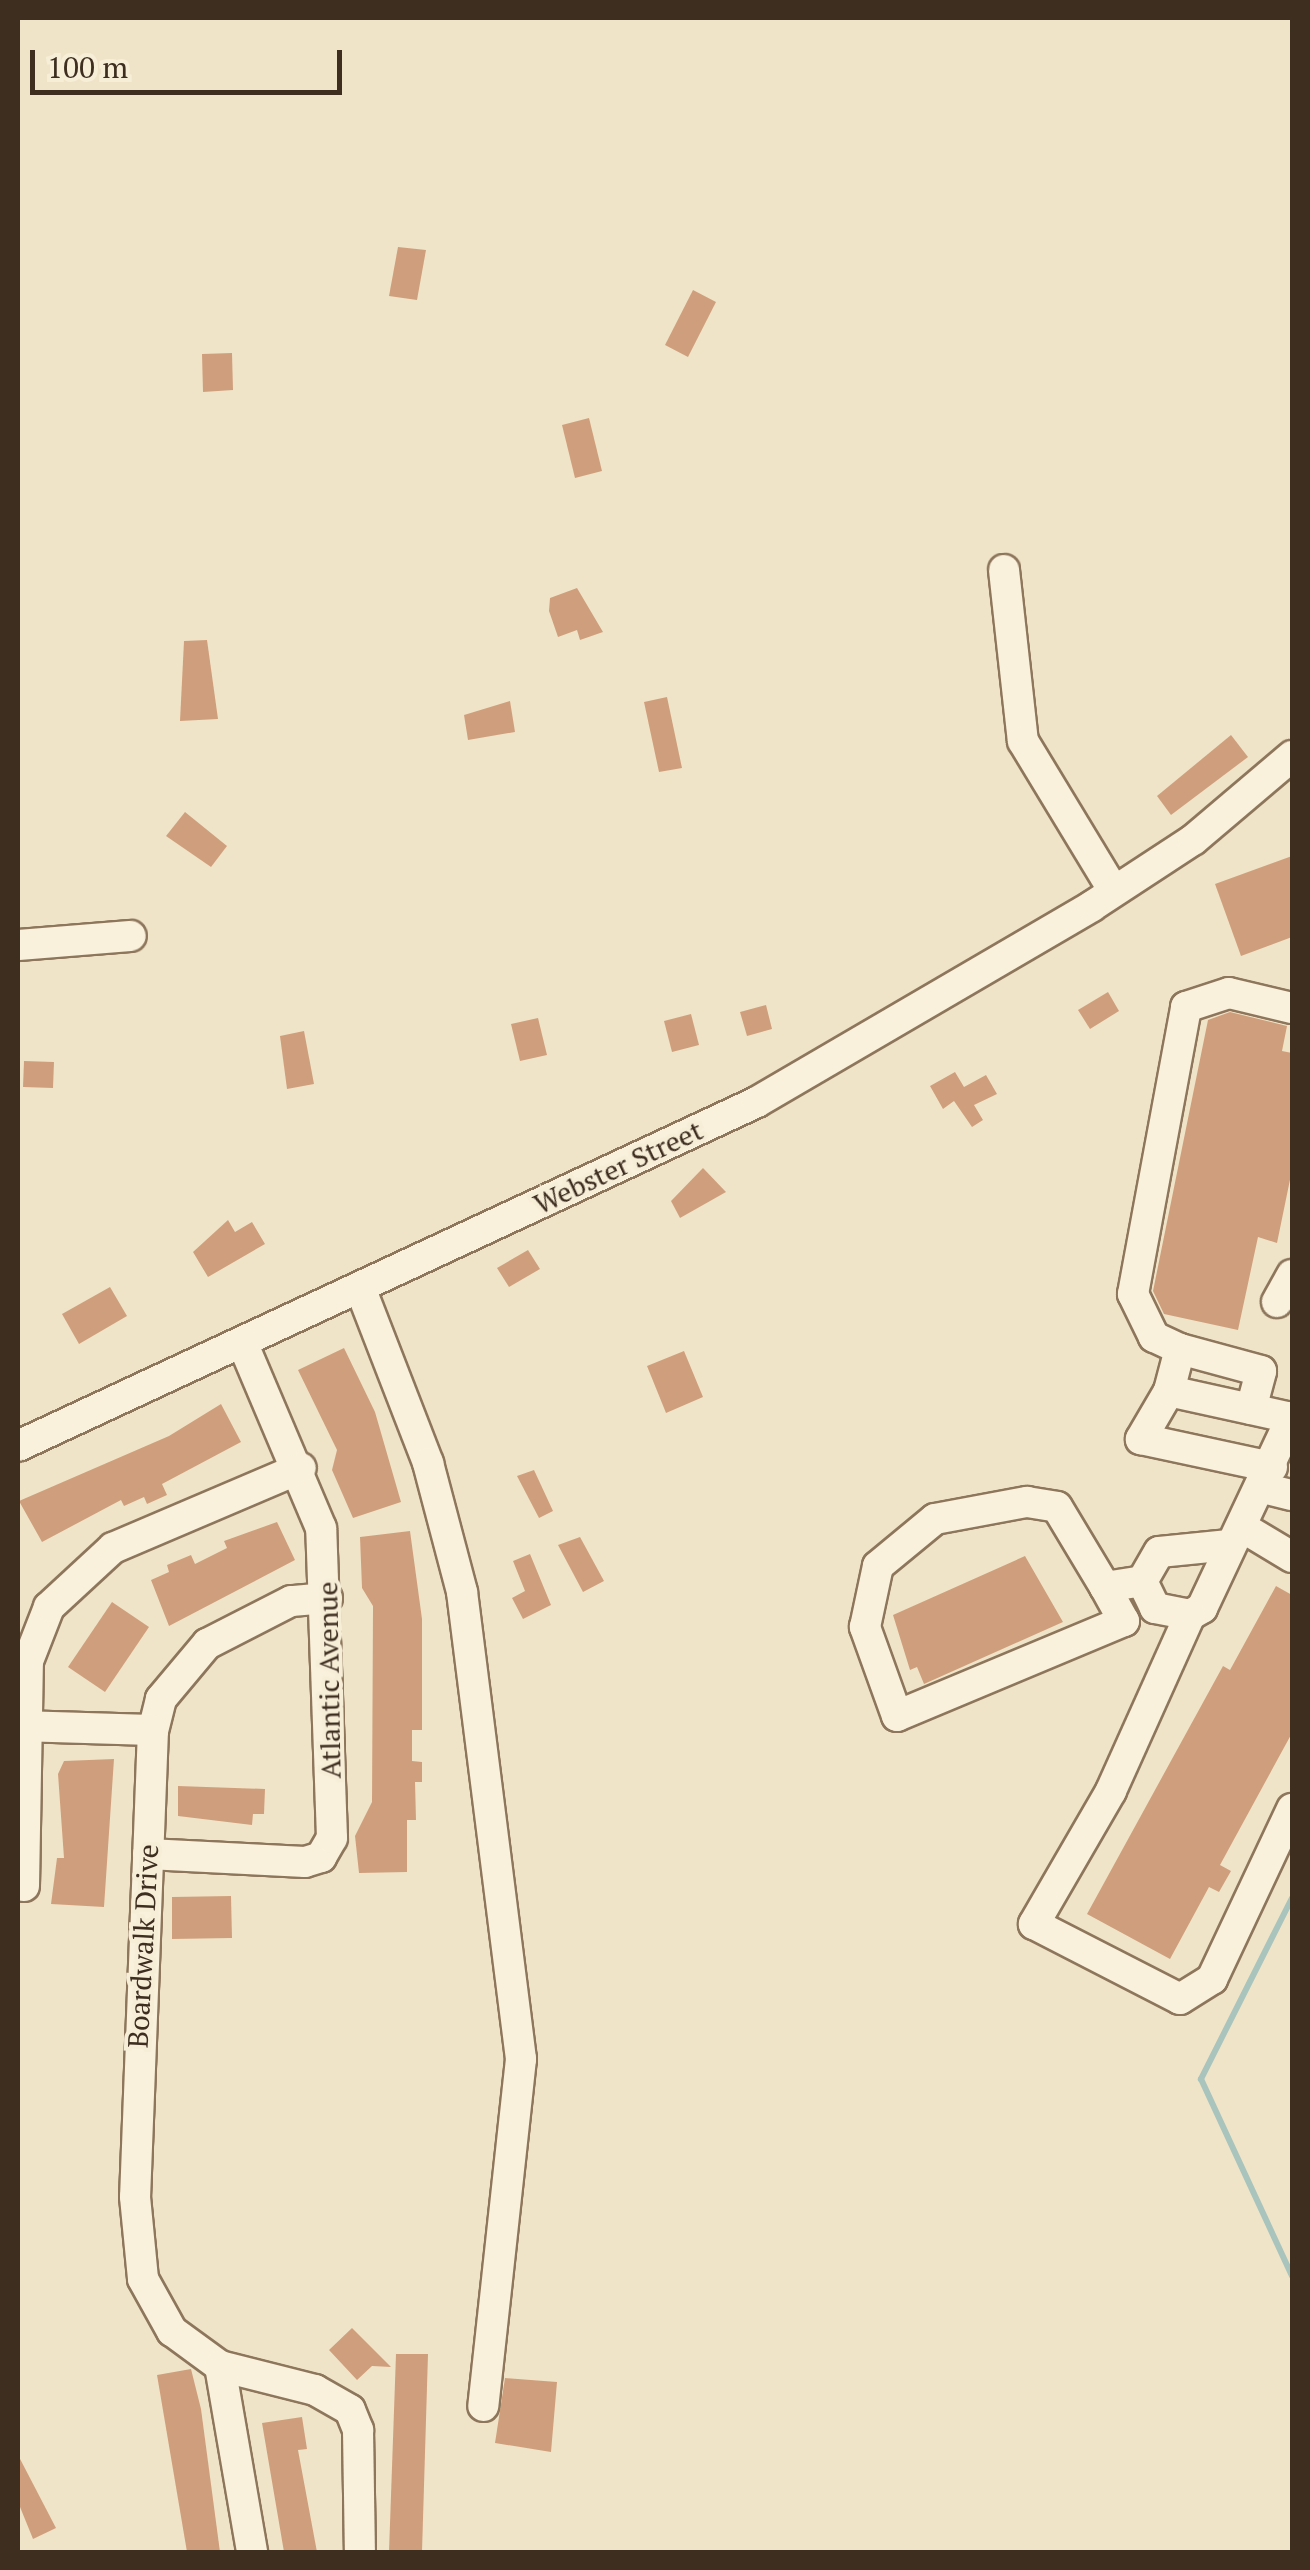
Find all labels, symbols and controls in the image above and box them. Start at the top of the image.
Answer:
scale bar [35,30,348,92]
text: 100 m [47,47,128,87]
street label: Webster Street [528,1113,708,1221]
street label: Atlantic Avenue [310,1581,348,1779]
street label: Boardwalk Drive [121,1843,165,2049]

